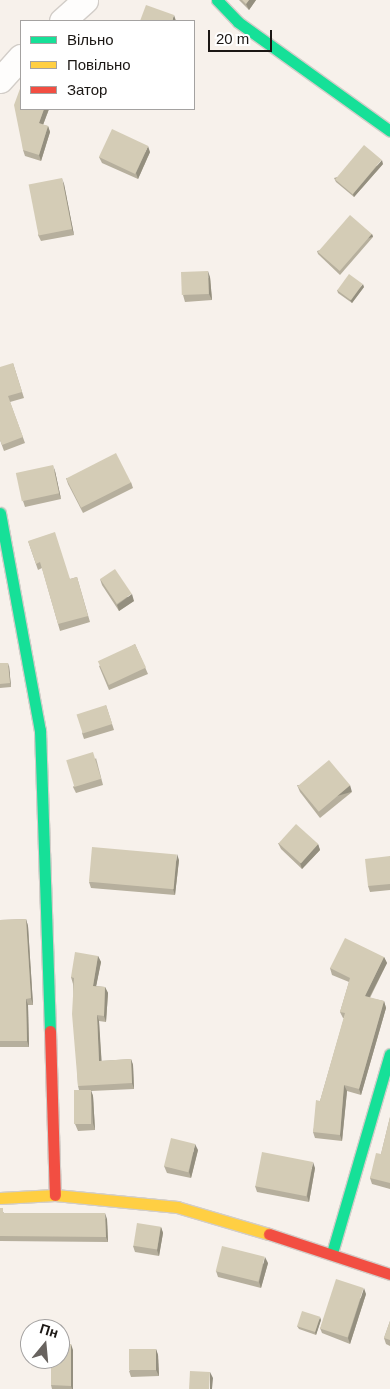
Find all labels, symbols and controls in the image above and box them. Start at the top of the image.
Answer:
legend [20,20,195,110]
scale bar [210,20,274,52]
text: 20 m [216,30,249,47]
text: Вільно [67,31,114,48]
text: Повільно [67,56,131,73]
text: Затор [67,81,107,98]
north arrow [20,1319,70,1369]
text: Пн [38,1320,60,1341]

